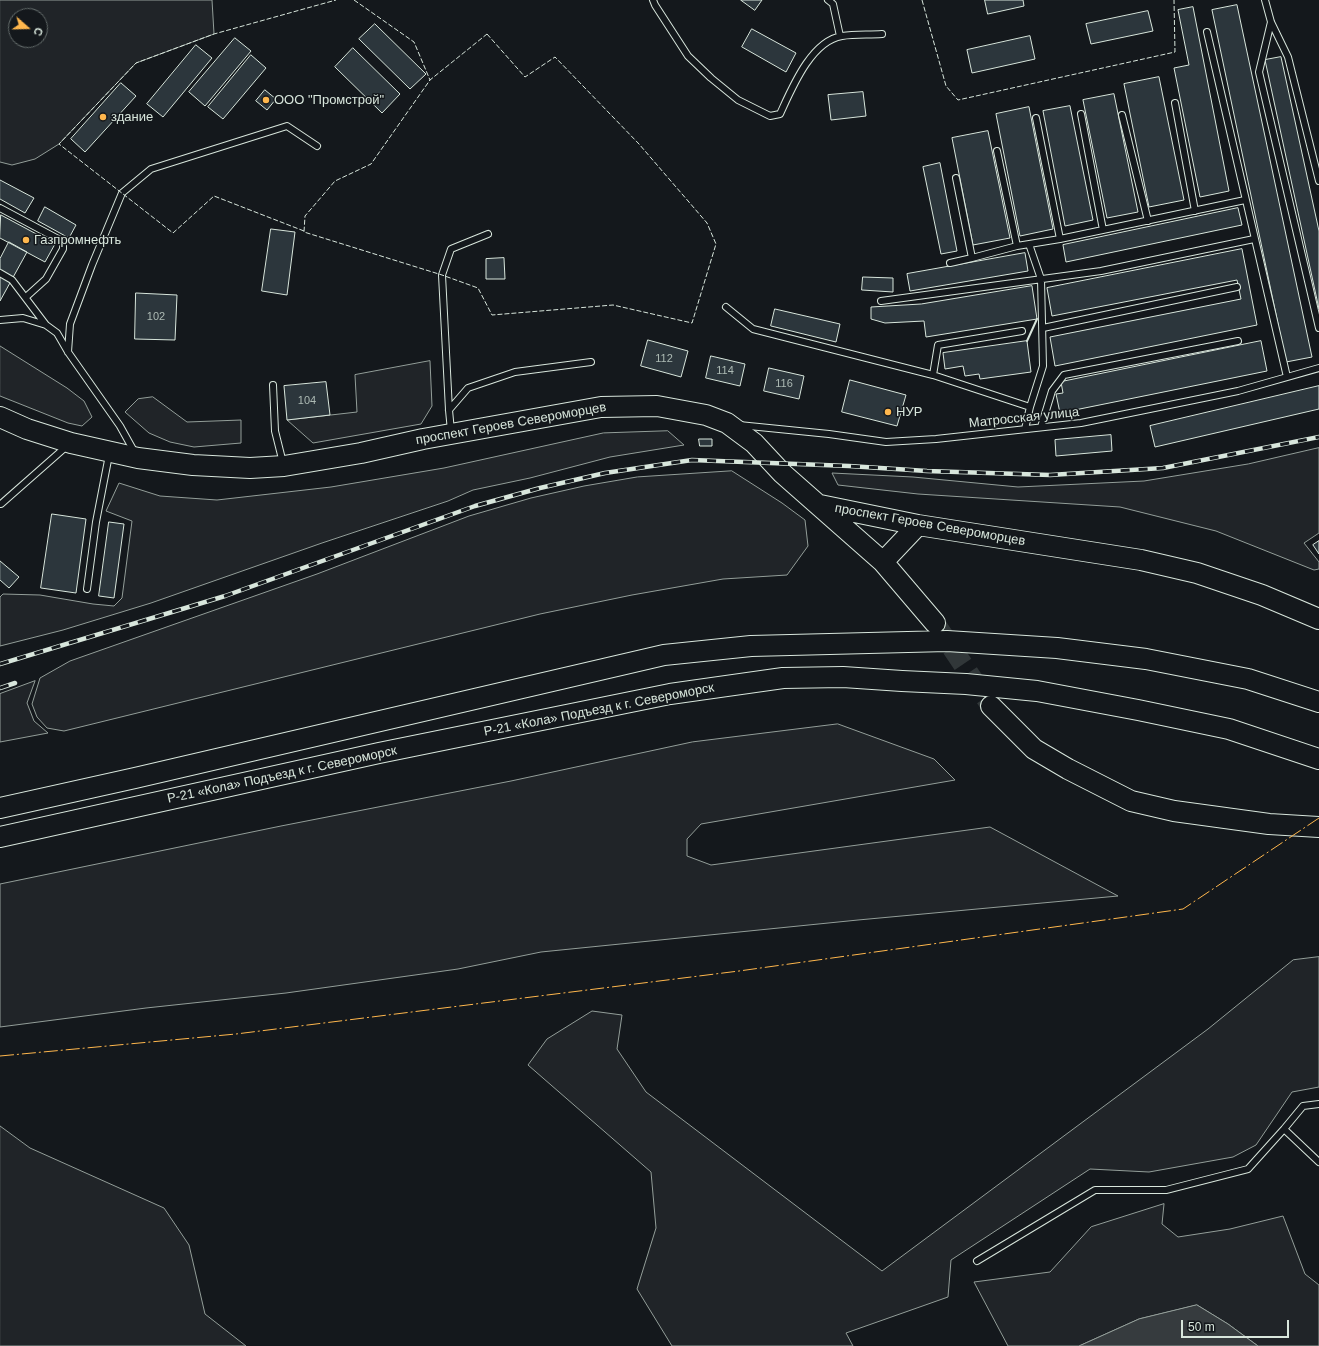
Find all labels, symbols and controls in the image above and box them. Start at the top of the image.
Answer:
north arrow [8,8,48,48]
text: С [31,26,45,38]
place label: ООО "Промстрой" [274,92,384,108]
marker: ООО "Промстрой" [261,95,271,105]
place label: здание [111,109,153,125]
marker: здание [98,112,108,122]
place label: Газпромнефть [34,232,121,248]
marker: Газпромнефть [21,235,31,245]
house number: 102 [147,310,165,324]
house number: 112 [655,352,673,366]
house number: 114 [716,364,734,378]
house number: 116 [775,377,793,391]
house number: 104 [298,394,316,408]
street label: проспект Героев Североморцев [415,400,607,448]
place label: НУР [896,404,922,420]
street label: Матросская улица [968,404,1080,432]
marker: НУР [883,407,893,417]
street label: проспект Героев Североморцев [834,501,1026,549]
street label: Р-21 «Кола» Подъезд к г. Североморск [482,680,716,740]
street label: Р-21 «Кола» Подъезд к г. Североморск [166,743,398,807]
scale bar [1183,1312,1291,1338]
text: 50 m [1188,1320,1215,1334]

